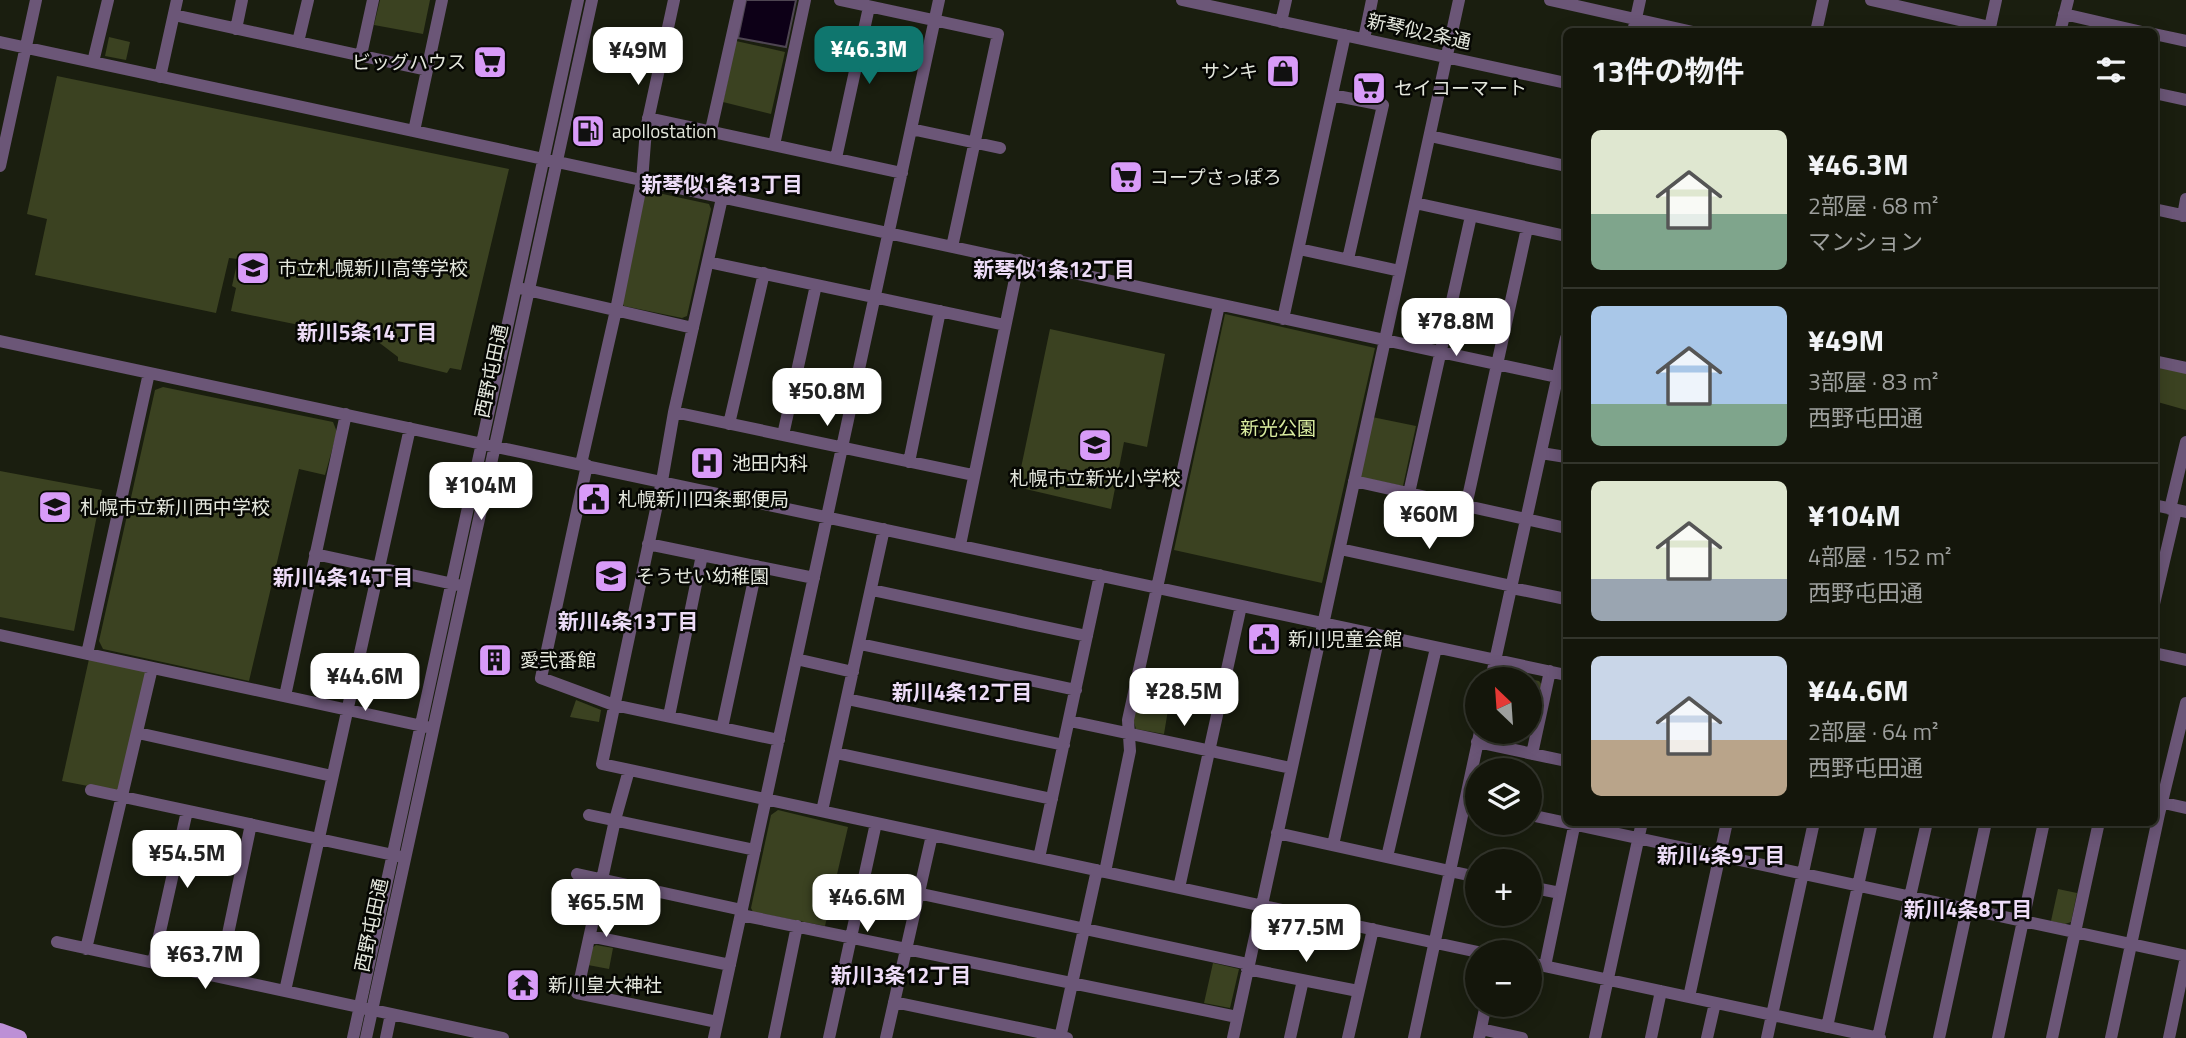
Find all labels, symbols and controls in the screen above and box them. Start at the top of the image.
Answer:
street label: 新琴似2条通 [1364,5,1474,56]
pin: ¥46.3M [812,27,926,86]
pin: ¥49M [597,28,679,87]
text: ¥46.3M [830,31,908,66]
text: ¥49M [609,32,667,67]
supermarket icon: ビッグハウス [471,43,509,81]
place label: ビッグハウス [352,47,466,76]
text: 13件の物件 [1591,48,1745,94]
icon: filters [2092,51,2130,89]
shop icon: サンキ [1264,52,1302,90]
place label: サンキ [1201,56,1258,85]
supermarket icon: セイコーマート [1350,69,1388,107]
place label: セイコーマート [1394,73,1527,102]
fuel station icon: apollostation [569,112,607,150]
place label: apollostation [612,116,716,145]
text: ¥46.3M [1808,141,1909,187]
supermarket icon: コープさっぽろ [1107,158,1145,196]
icon: home [1647,158,1731,242]
place label: コープさっぽろ [1150,162,1282,191]
district label: 新琴似1条13丁目 [641,168,803,200]
text: 2部屋 · 68 m² [1808,188,1938,223]
text: マンション [1808,224,1923,259]
school or university icon: 市立札幌新川高等学校 [234,249,272,287]
place label: 市立札幌新川高等学校 [278,253,468,282]
district label: 新琴似1条12丁目 [973,253,1135,285]
pin: ¥78.8M [1399,298,1513,358]
text: ¥78.8M [1417,303,1495,338]
district label: 新川5条14丁目 [297,316,437,348]
text: ¥49M [1808,317,1884,363]
street label: 西野屯田通 [466,321,515,420]
icon: home [1647,334,1731,418]
text: 3部屋 · 83 m² [1808,364,1938,399]
pin: ¥50.8M [770,368,884,428]
text: ¥50.8M [788,373,866,408]
text: 西野屯田通 [1808,400,1923,435]
park label: 新光公園 [1240,413,1316,442]
school or university icon: 札幌市立新光小学校 [1076,426,1114,464]
hospital icon: 池田内科 [688,444,726,482]
place label: 池田内科 [732,448,808,477]
pin: ¥104M [432,462,530,522]
place label: 札幌市立新光小学校 [1009,463,1181,492]
text: ¥104M [445,467,517,502]
public building icon: 札幌新川四条郵便局 [575,480,613,518]
place label: 札幌新川四条郵便局 [618,484,789,513]
school or university icon: 札幌市立新川西中学校 [36,488,74,526]
pin: ¥60M [1388,491,1470,551]
place label: 札幌市立新川西中学校 [80,492,270,521]
text: ¥104M [1808,492,1901,538]
text: ¥60M [1400,496,1458,531]
icon: home [1647,509,1731,593]
text: 4部屋 · 152 m² [1808,539,1951,574]
school or university icon: そうせい幼稚園 [592,557,630,595]
district label: 新川4条14丁目 [273,561,413,593]
place label: そうせい幼稚園 [636,561,769,590]
text: 西野屯田通 [1808,575,1923,610]
district label: 新川4条13丁目 [558,605,698,637]
public building icon: 新川児童会館 [1245,620,1283,658]
place label: 新川児童会館 [1288,624,1402,653]
building icon: 愛弐番館 [476,641,514,679]
place label: 愛弐番館 [520,645,596,674]
pin: ¥44.6M [308,654,422,713]
text: ¥44.6M [326,658,404,693]
north arrow [1465,667,1542,744]
map controls [1465,667,1542,1017]
text: ¥44.6M [1808,667,1909,713]
pin: ¥28.5M [1127,668,1241,728]
text: ¥28.5M [1145,673,1223,708]
district label: 新川4条12丁目 [892,676,1032,708]
icon: home [1647,684,1731,768]
text: 2部屋 · 64 m² [1808,714,1938,749]
text: 西野屯田通 [1808,750,1923,785]
button: layers [1465,758,1542,835]
pin: ¥54.5M [130,830,244,890]
text: ¥54.5M [148,835,226,870]
district label: 新川4条9丁目 [1657,839,1785,871]
button: + [1465,849,1542,926]
pin: ¥46.6M [810,874,924,934]
street label: 西野屯田通 [346,875,395,974]
text: ¥46.6M [828,879,906,914]
pin: ¥65.5M [549,880,663,939]
text: ¥65.5M [567,884,645,919]
district label: 新川4条8丁目 [1904,893,2032,925]
pin: ¥77.5M [1249,904,1363,964]
text: ¥77.5M [1267,909,1345,944]
pin: ¥63.7M [148,932,262,991]
text: ¥63.7M [166,936,244,971]
button: − [1465,940,1542,1017]
district label: 新川3条12丁目 [831,959,971,991]
temple icon: 新川皇大神社 [504,966,542,1004]
place label: 新川皇大神社 [548,970,662,999]

